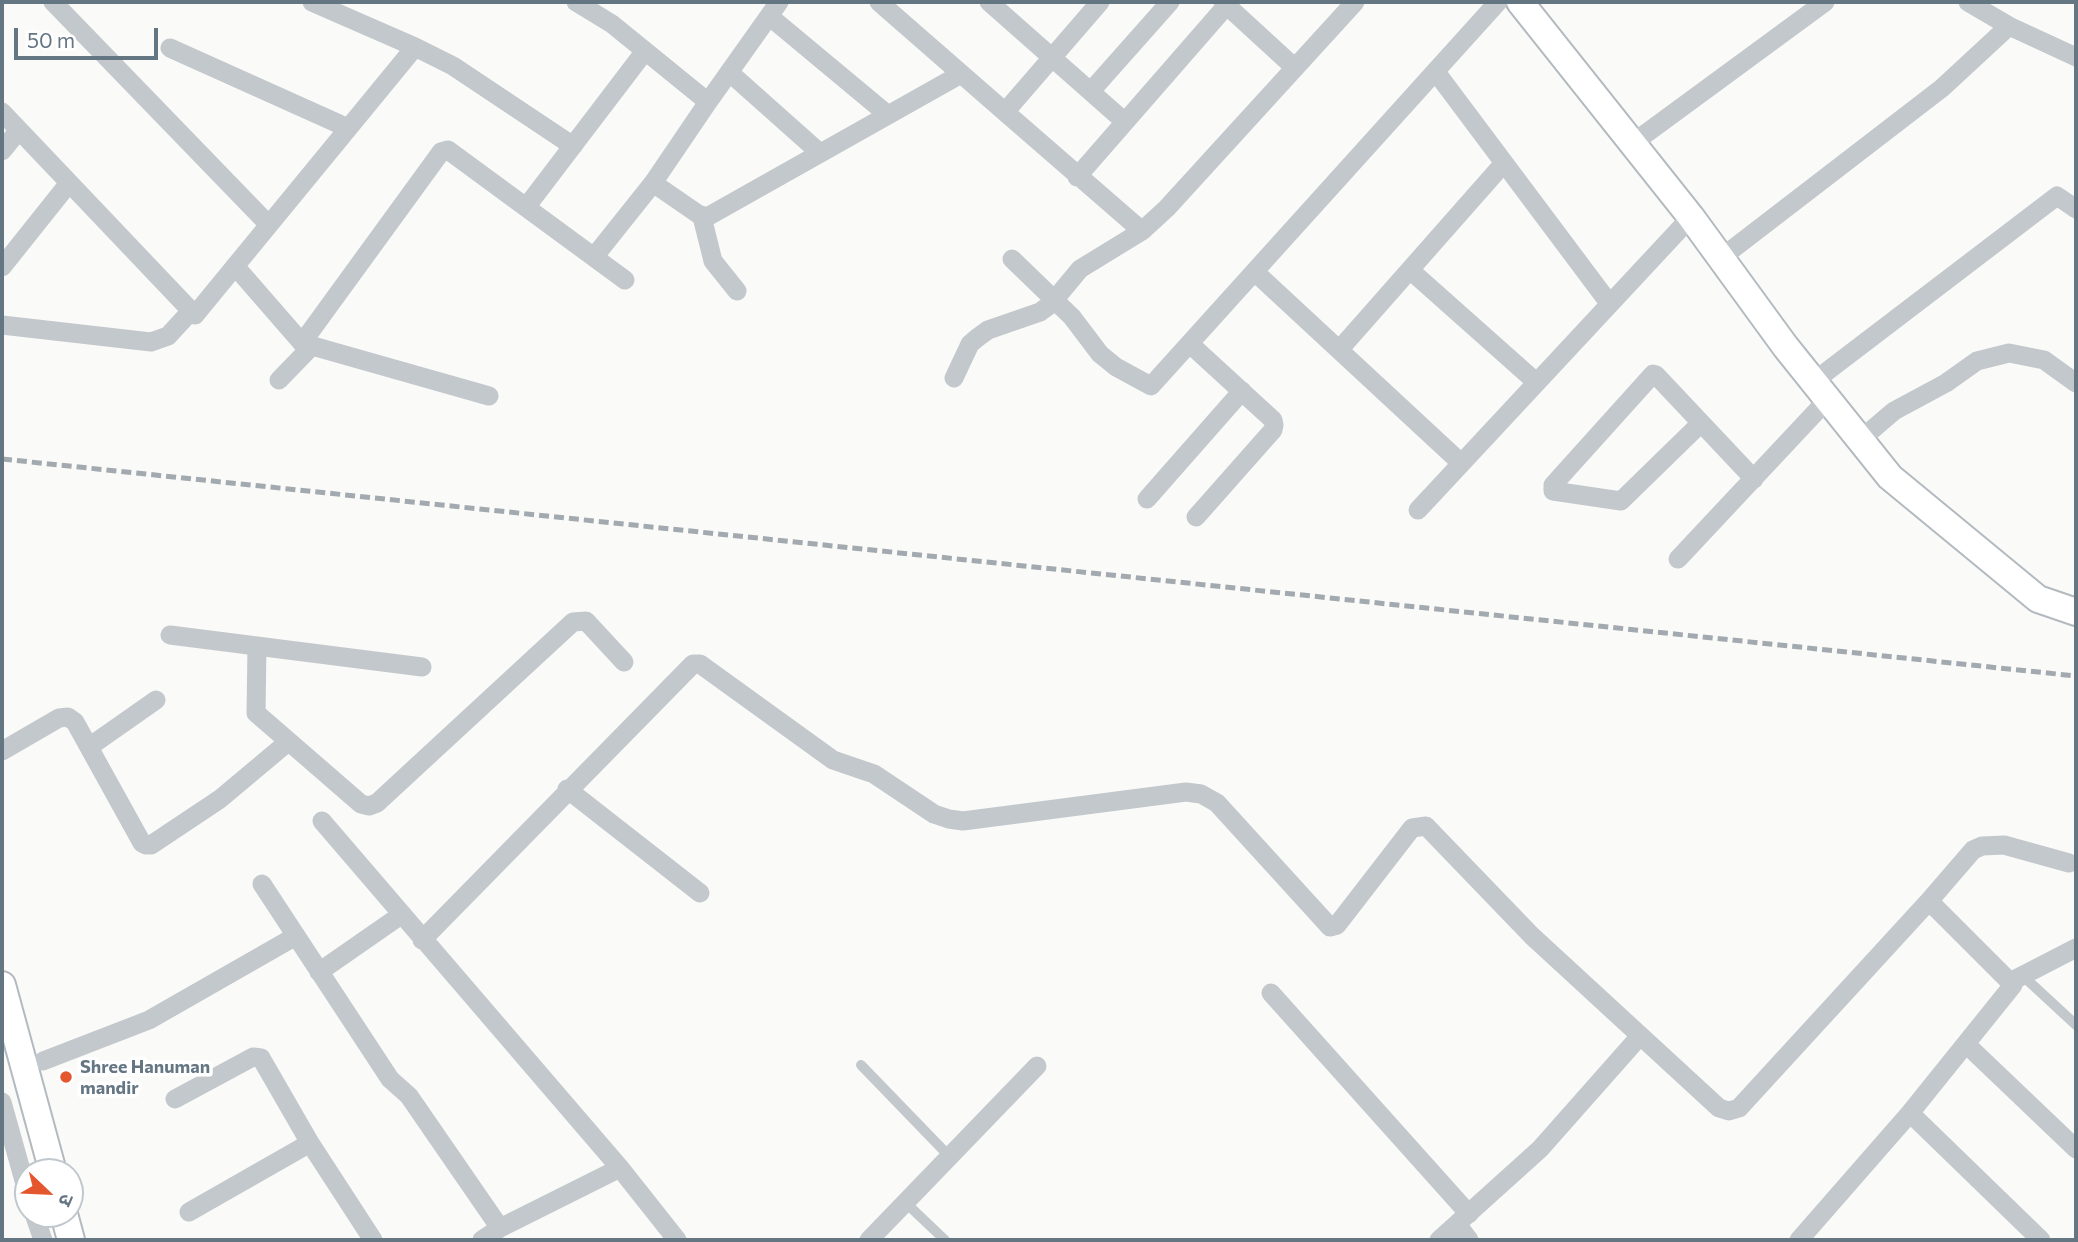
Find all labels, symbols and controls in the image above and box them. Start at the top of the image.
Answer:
scale bar [18,14,161,58]
text: 50 m [27,27,75,52]
place label: Shree Hanuman mandir [80,1056,210,1098]
marker: Shree Hanuman mandir [58,1069,74,1085]
north arrow [14,1158,84,1228]
text: उ [54,1191,80,1210]

